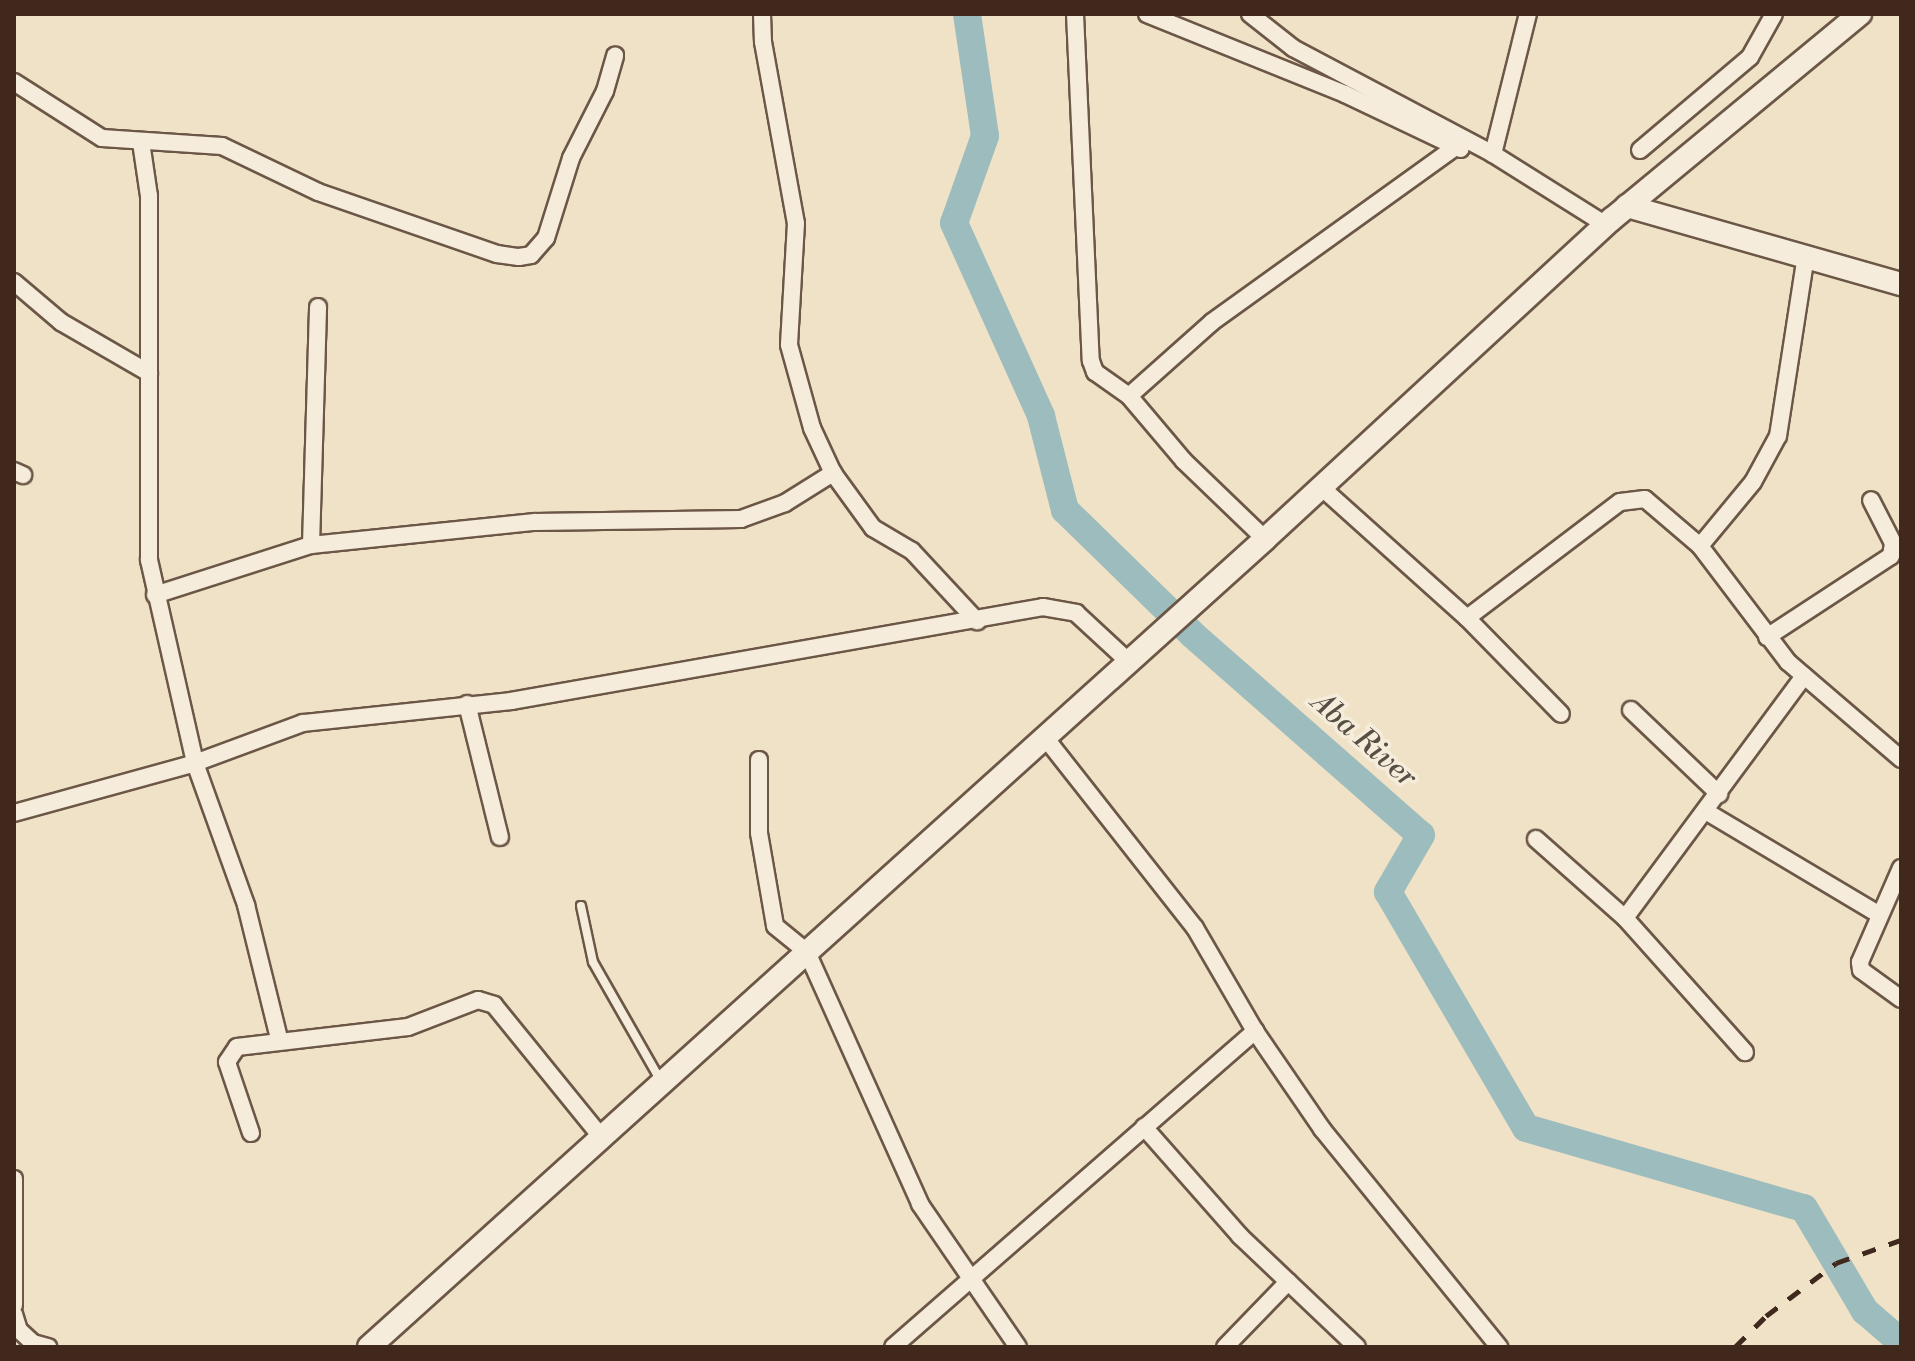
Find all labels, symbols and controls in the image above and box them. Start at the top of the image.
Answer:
water label: Aba River [1304,685,1424,795]

